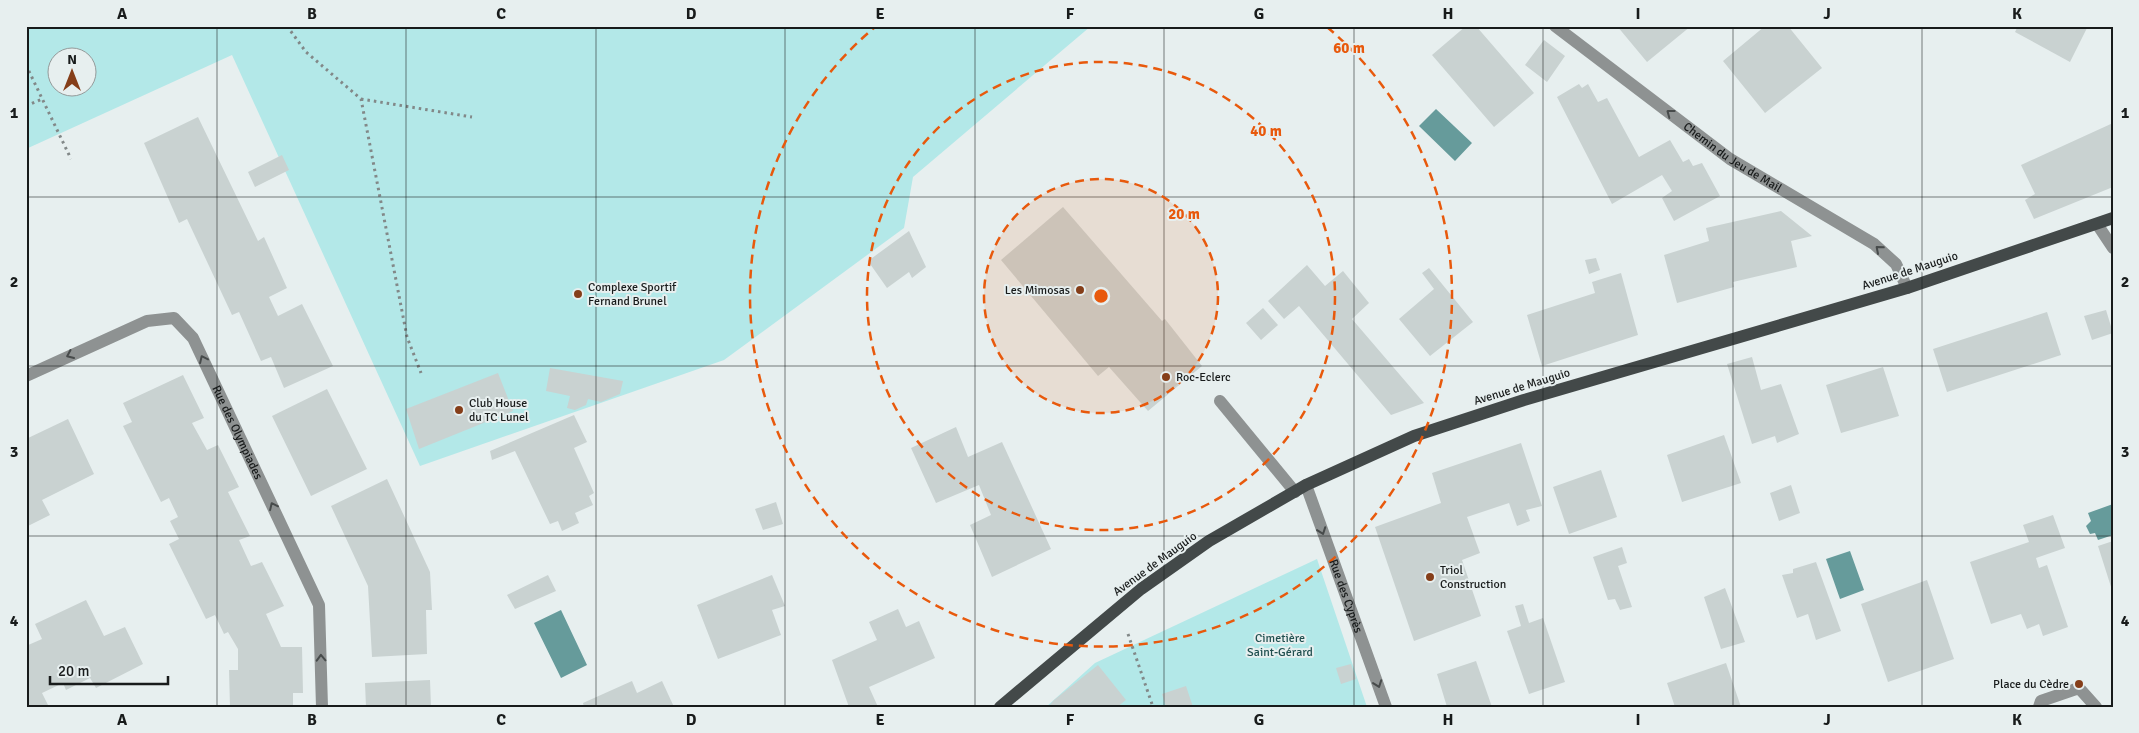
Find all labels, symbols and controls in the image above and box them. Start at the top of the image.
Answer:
text: A [117,4,128,24]
text: B [307,4,317,24]
text: C [496,4,506,24]
text: D [686,4,697,24]
text: E [875,4,885,24]
text: F [1066,4,1075,24]
text: G [1254,4,1264,24]
text: H [1443,4,1453,24]
text: I [1635,4,1641,24]
text: J [1823,4,1831,24]
text: K [2012,4,2022,24]
text: 60 m [1333,39,1365,57]
north arrow [48,48,98,98]
text: N [67,51,77,68]
text: 1 [10,103,19,123]
text: 1 [2121,103,2130,123]
one-way arrow [1666,110,1676,119]
street label: Chemin du Jeu de Mail [1680,119,1785,196]
text: 40 m [1250,122,1282,140]
text: 20 m [1168,205,1200,223]
one-way arrow [1876,246,1885,254]
street label: Avenue de Mauguio [1860,248,1960,294]
text: 2 [10,272,18,292]
text: 2 [2121,272,2129,292]
place label: Complexe Sportif Fernand Brunel [588,280,677,309]
place label: Les Mimosas [1005,283,1070,298]
marker: Les Mimosas [1074,284,1086,296]
centre of rings [1092,287,1110,305]
marker: Complexe Sportif Fernand Brunel [572,288,584,300]
one-way arrow [66,349,75,360]
one-way arrow [199,355,209,364]
street label: Avenue de Mauguio [1472,365,1572,409]
place label: Roc-Eclerc [1176,370,1231,385]
marker: Roc-Eclerc [1160,371,1172,383]
street label: Rue des Olympiades [209,383,266,482]
place label: Club House du TC Lunel [469,396,529,425]
marker: Club House du TC Lunel [453,404,465,416]
text: 3 [10,442,18,462]
text: 3 [2121,442,2129,462]
one-way arrow [268,502,279,511]
one-way arrow [1316,526,1326,535]
street label: Avenue de Mauguio [1110,529,1200,599]
street label: Rue des Cyprès [1326,557,1366,635]
place label: Triol Construction [1440,563,1506,592]
marker: Triol Construction [1424,571,1436,583]
text: 4 [10,611,19,631]
text: 4 [2121,611,2130,631]
park label: Cimetière Saint-Gérard [1247,631,1313,660]
scale bar [50,653,168,685]
one-way arrow [316,654,326,662]
text: 20 m [58,662,89,680]
place label: Place du Cèdre [1993,677,2069,692]
marker: Place du Cèdre [2073,678,2085,690]
one-way arrow [1372,679,1382,688]
text: A [117,710,128,730]
text: B [307,710,317,730]
text: C [496,710,506,730]
text: D [686,710,697,730]
text: E [875,710,885,730]
text: F [1066,710,1075,730]
text: G [1254,710,1264,730]
text: H [1443,710,1453,730]
text: I [1635,710,1641,730]
text: J [1823,710,1831,730]
text: K [2012,710,2022,730]

